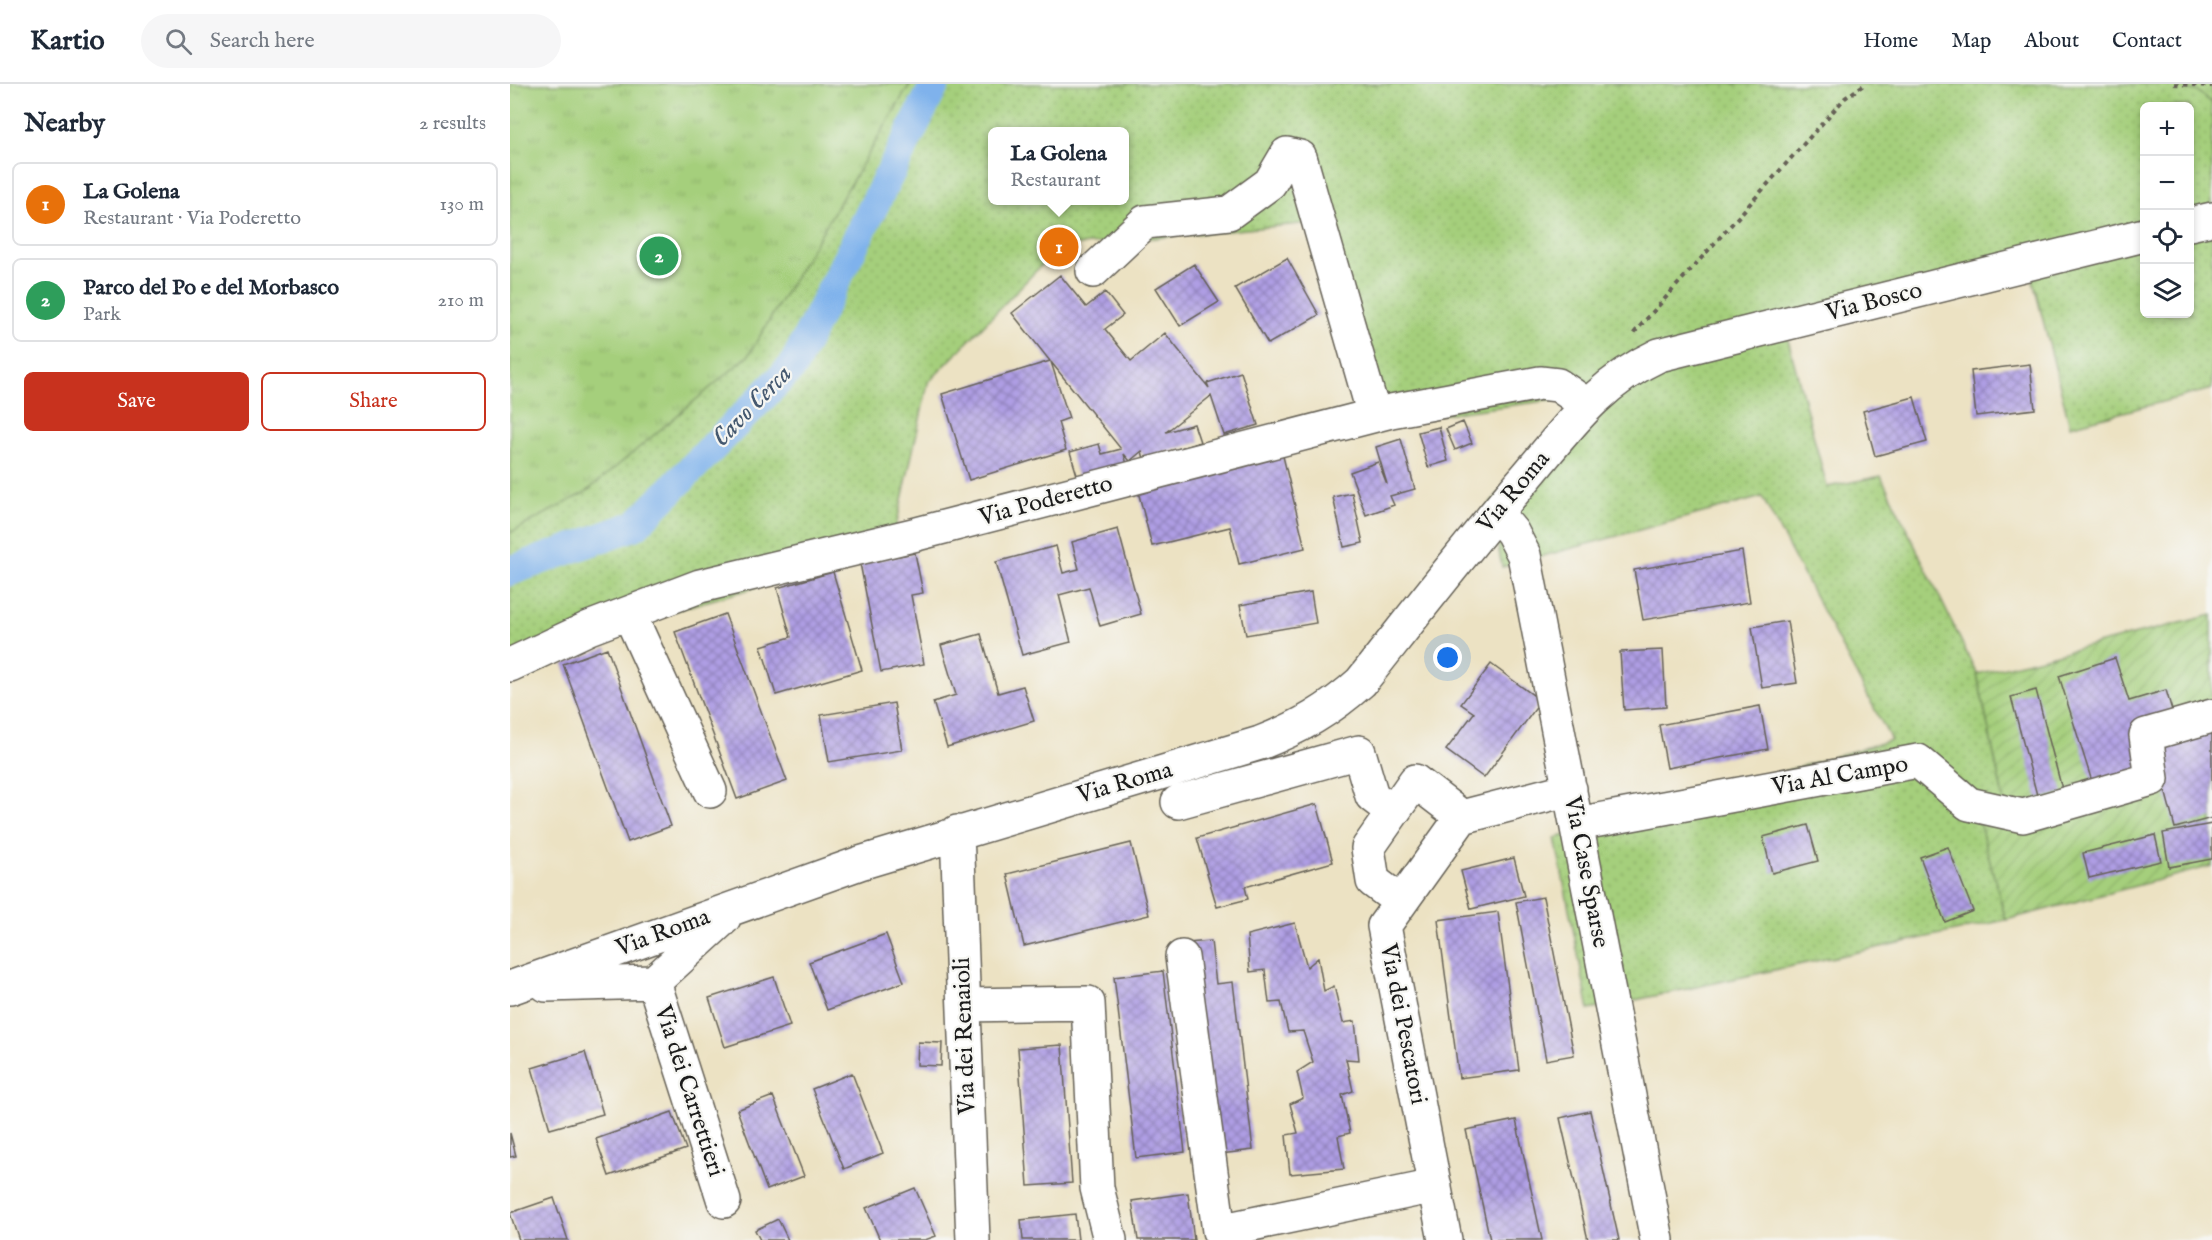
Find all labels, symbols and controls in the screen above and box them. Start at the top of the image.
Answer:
search box [141,14,561,68]
text: Kartio [30,24,105,59]
icon: search [162,25,195,58]
text: Search here [210,27,315,55]
text: Home [1863,28,1918,55]
text: Map [1951,28,1991,55]
text: About [2024,28,2079,55]
text: Contact [2112,28,2182,55]
map controls [2140,102,2194,318]
button: + [2140,102,2194,156]
text: Nearby [24,107,105,140]
text: 2 results [419,111,486,136]
popup [988,127,1129,205]
text: La Golena [1010,140,1107,168]
button: − [2140,156,2194,210]
text: Restaurant [1010,168,1101,193]
text: La Golena [83,178,179,206]
text: 1 [42,192,49,217]
text: 130 m [439,192,484,217]
text: Restaurant · Via Poderetto [83,206,301,231]
button: locate [2140,210,2194,264]
pin: 1 [1040,224,1078,270]
pin: 2 [640,234,678,279]
button: layers [2140,264,2194,318]
text: Parco del Po e del Morbasco [83,274,339,302]
street label: Via Bosco [1822,275,1925,329]
text: 2 [41,288,50,313]
text: 210 m [438,288,484,313]
text: Park [83,302,121,327]
water label: Cavo Cerca [705,358,799,454]
button: Save [24,372,249,431]
button: Share [261,372,486,431]
street label: Via Roma [1470,444,1558,540]
street label: Via Poderetto [975,468,1116,534]
your location [1433,643,1462,672]
street label: Via Al Campo [1768,749,1911,803]
street label: Via Roma [1073,754,1177,812]
street label: Via Case Sparse [1556,793,1616,950]
street label: Via Roma [611,902,715,965]
street label: Via dei Pescatori [1372,940,1434,1107]
street label: Via dei Renaioli [947,957,983,1116]
street label: Via dei Carrettieri [646,1000,731,1181]

